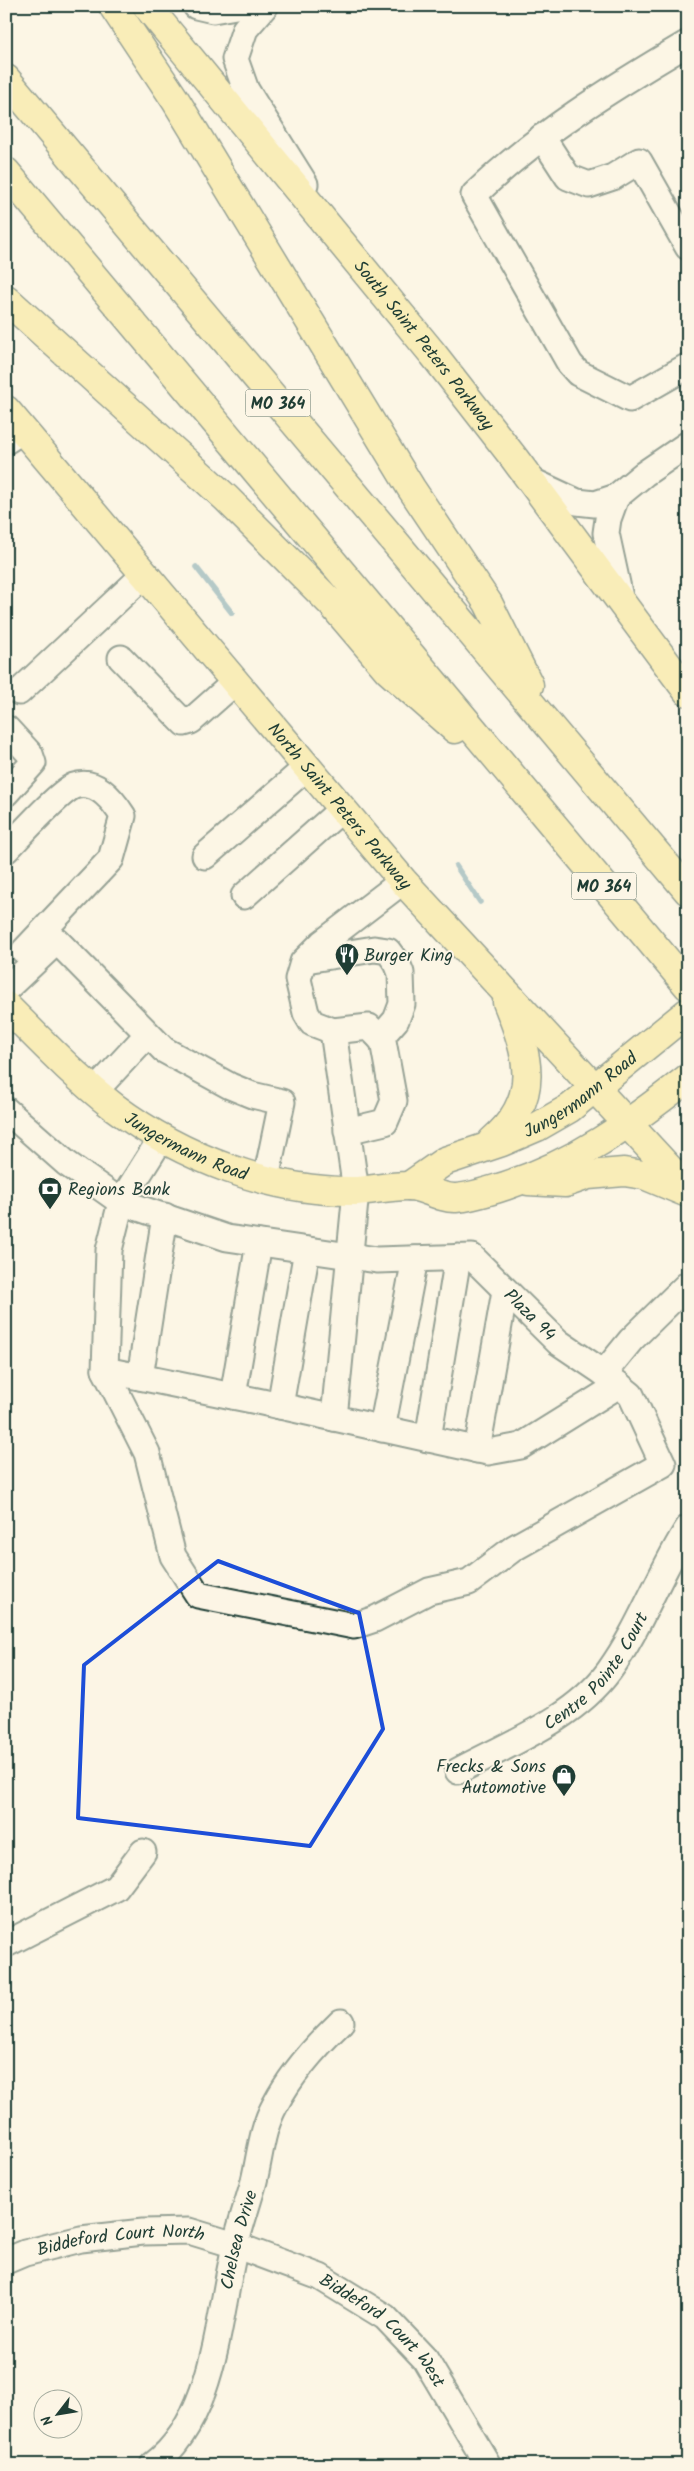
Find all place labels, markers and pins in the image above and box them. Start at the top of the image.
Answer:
restaurant icon: Burger King [334,942,360,976]
place label: Burger King [364,942,453,971]
bank icon: Regions Bank [37,1176,63,1210]
place label: Regions Bank [68,1176,171,1205]
place label: Frecks & Sons Automotive [436,1753,546,1803]
shop icon: Frecks & Sons Automotive [551,1763,577,1797]

